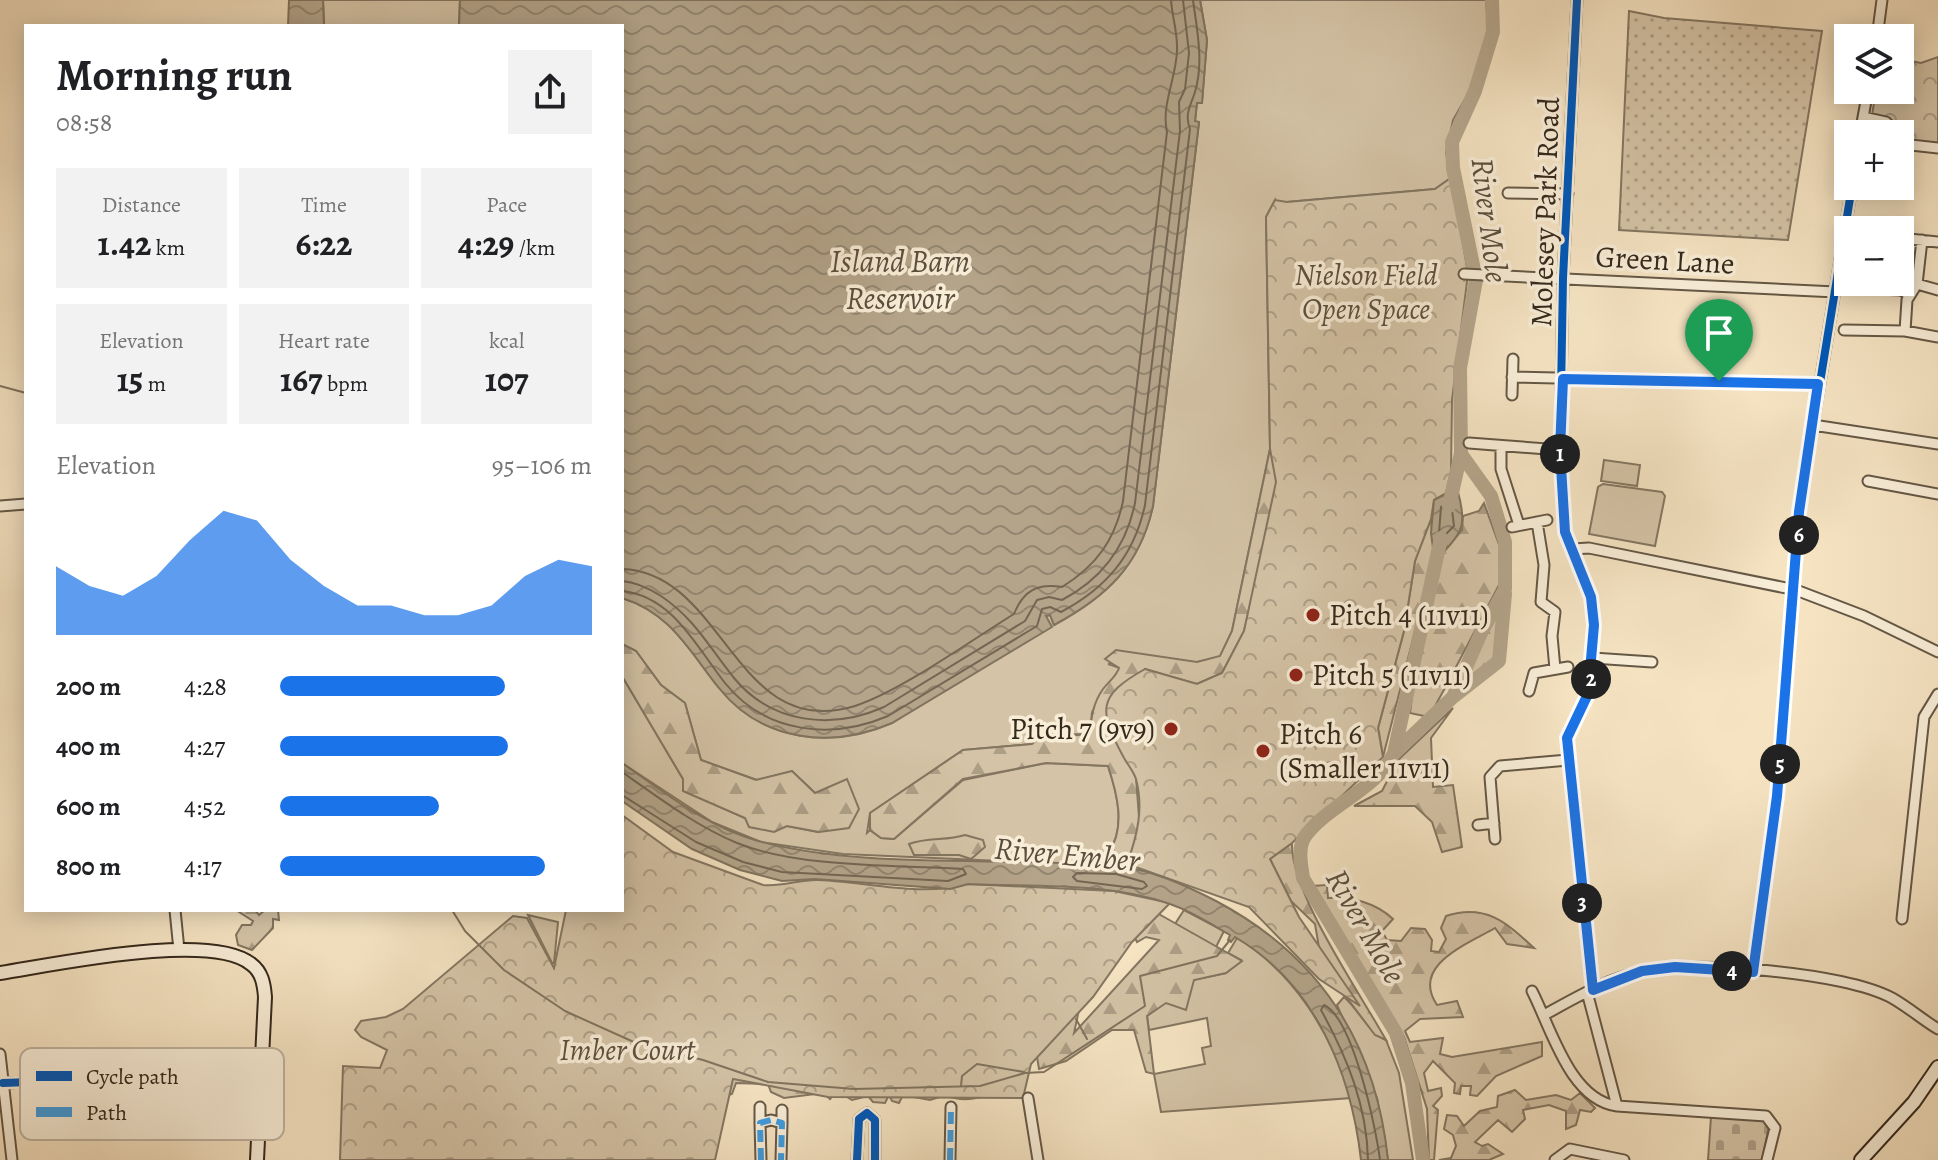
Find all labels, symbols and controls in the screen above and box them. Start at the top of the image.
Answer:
map controls [1834,24,1914,296]
button: layers [1834,24,1914,104]
text: Morning run [56,45,292,105]
button: share [508,50,592,134]
street label: Molesey Park Road [1521,95,1569,328]
text: 08:58 [56,105,112,140]
button: + [1834,120,1914,200]
water label: River Mole [1461,155,1519,285]
text: Distance [102,190,181,220]
text: Time [301,190,347,220]
text: Pace [486,190,527,220]
button: − [1834,216,1914,296]
text: 1.42 [98,220,151,267]
text: 6:22 [296,220,352,267]
text: 4:29 [458,220,514,267]
text: km [151,233,185,263]
text: /km [514,233,555,263]
street label: Green Lane [1595,236,1735,284]
water label: Island Barn Reservoir [830,239,970,320]
park label: Nielson Field Open Space [1294,255,1438,329]
pin [1685,299,1753,381]
icon: arrive [1697,311,1741,355]
text: Elevation [99,326,184,356]
text: Heart rate [278,326,370,356]
text: kcal [489,326,524,356]
text: 15 [117,356,143,403]
text: 167 [280,356,323,403]
text: 107 [485,356,529,403]
text: m [143,369,166,399]
text: bpm [323,369,368,399]
pin: 1 [1540,434,1580,474]
text: 1 [1556,439,1564,469]
text: Elevation [56,448,156,483]
text: 95–106 m [492,448,592,483]
pin: 6 [1779,515,1819,555]
text: 6 [1794,520,1804,550]
place label: Pitch 4 (11v11) [1329,595,1489,635]
marker: Pitch 4 (11v11) [1304,606,1322,624]
place label: Pitch 5 (11v11) [1312,655,1471,695]
pin: 2 [1571,659,1611,699]
text: 2 [1586,664,1596,694]
marker: Pitch 5 (11v11) [1287,666,1305,684]
text: 200 m [56,669,121,704]
text: 4:28 [184,669,227,704]
place label: Pitch 7 (9v9) [1010,709,1155,749]
place label: Pitch 6 (Smaller 11v11) [1279,714,1450,788]
marker: Pitch 7 (9v9) [1162,720,1180,738]
text: 400 m [56,729,121,764]
text: 4:27 [184,729,225,764]
marker: Pitch 6 (Smaller 11v11) [1254,742,1272,760]
pin: 5 [1760,744,1800,784]
text: 5 [1775,749,1785,779]
text: 600 m [56,789,121,824]
text: 4:52 [184,789,226,824]
water label: River Ember [993,826,1142,882]
text: 800 m [56,849,121,884]
text: 4:17 [184,849,222,884]
water label: River Mole [1316,861,1416,991]
pin: 3 [1562,883,1602,923]
text: 3 [1577,888,1587,918]
pin: 4 [1712,951,1752,991]
text: 4 [1727,956,1737,986]
park label: Imber Court [559,1030,696,1070]
legend [20,1048,284,1140]
text: Cycle path [86,1062,179,1092]
text: Path [86,1098,127,1128]

